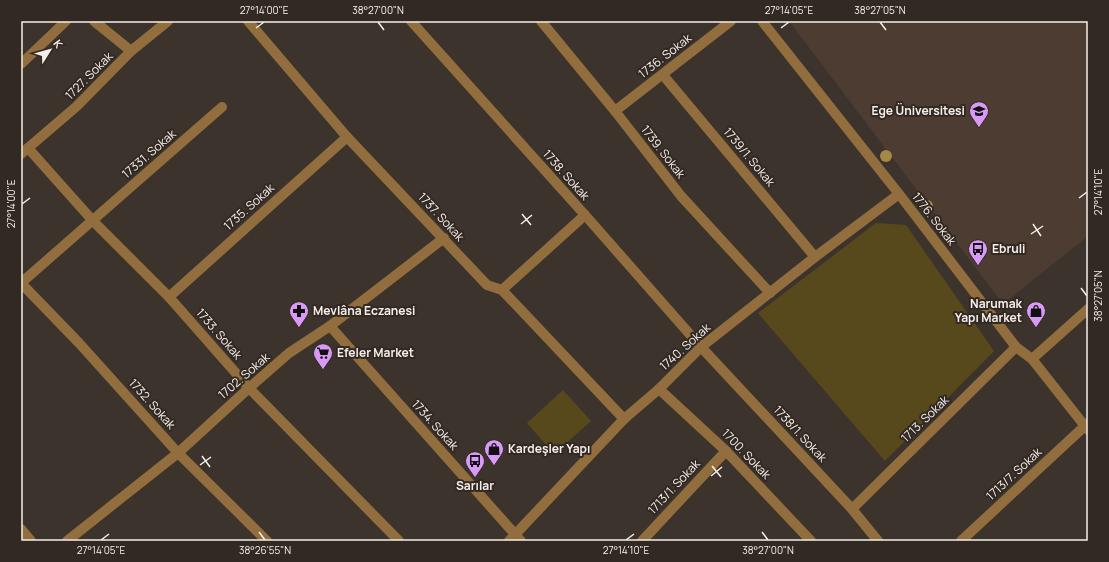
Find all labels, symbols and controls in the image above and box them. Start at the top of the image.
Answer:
text: 27°14'00"E [240,3,289,17]
text: 38°27'00"N [352,3,404,17]
text: 27°14'05"E [765,3,813,17]
text: 38°27'05"N [854,3,906,17]
street label: 1736. Sokak [635,29,696,82]
north arrow [30,30,70,70]
text: K [50,36,67,52]
street label: 1727. Sokak [61,47,117,103]
school or university icon: Ege Üniversitesi [968,100,990,128]
place label: Ege Üniversitesi [871,102,965,119]
street label: 1739. Sokak [637,122,690,183]
street label: 1739/1. Sokak [720,124,780,191]
street label: 17331. Sokak [118,125,180,182]
street label: 1738. Sokak [539,146,594,204]
text: 27°14'10"E [1091,168,1105,215]
text: 27°14'00"E [4,179,18,228]
street label: 1735. Sokak [220,179,278,234]
street label: 1737. Sokak [414,189,469,246]
street label: 1776. Sokak [908,189,961,250]
bus stop icon: Ebruli [967,238,989,266]
place label: Ebruli [992,240,1025,257]
text: 38°27'05"N [1091,270,1105,322]
place label: Narumak Yapı Market [955,295,1023,326]
pharmacy icon: Mevlâna Eczanesi [288,300,310,328]
shop icon: Narumak Yapı Market [1025,300,1047,328]
place label: Mevlâna Eczanesi [313,302,415,319]
street label: 1733. Sokak [192,305,247,364]
street label: 1740. Sokak [656,318,715,374]
supermarket icon: Efeler Market [312,342,334,370]
place label: Efeler Market [337,344,414,361]
street label: 1702. Sokak [214,348,274,403]
street label: 1732. Sokak [125,375,180,433]
street label: 1713. Sokak [897,391,953,446]
street label: 1734. Sokak [408,396,463,454]
street label: 1738/1. Sokak [770,402,832,466]
street label: 1700. Sokak [718,425,775,483]
shop icon: Kardeşler Yapı [483,438,505,466]
place label: Kardeşler Yapı [508,440,590,457]
street label: 1713/7. Sokak [982,443,1046,504]
bus stop icon: Sarılar [464,450,486,478]
street label: 1713/1. Sokak [644,455,704,518]
place label: Sarılar [456,477,494,494]
text: 27°14'05"E [77,543,125,557]
text: 38°26'55"N [239,543,291,557]
text: 27°14'10"E [603,543,650,557]
text: 38°27'00"N [742,543,794,557]

